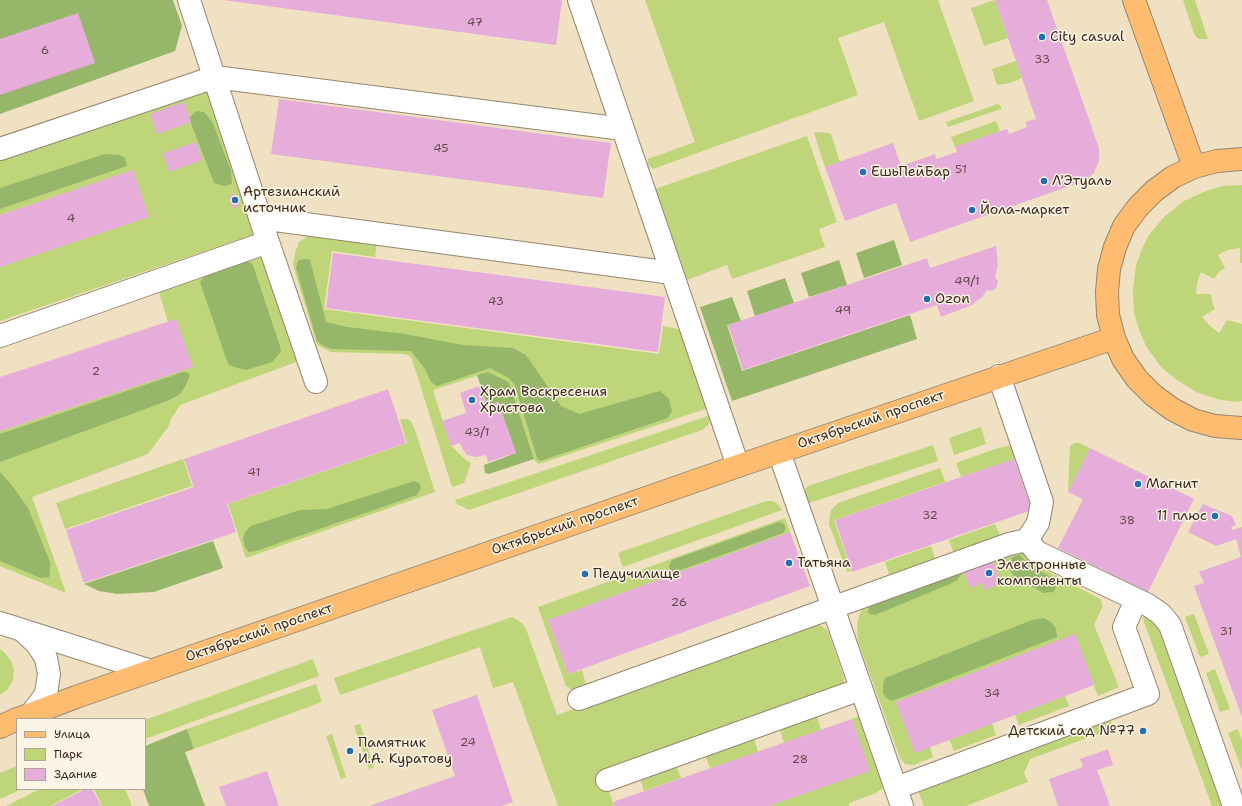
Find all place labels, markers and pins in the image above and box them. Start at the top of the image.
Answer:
place label: City сasual [1050,29,1124,45]
marker: City сasual [1037,32,1047,42]
place label: ЕшьПейБар [871,164,950,180]
marker: ЕшьПейБар [858,167,868,177]
place label: Л'Этуаль [1052,173,1111,189]
marker: Л'Этуаль [1039,176,1049,186]
place label: Артезианский источник [243,184,340,216]
marker: Артезианский источник [230,195,240,205]
place label: Йола-маркет [980,202,1069,218]
marker: Йола-маркет [967,205,977,215]
place label: Ozon [935,291,970,307]
marker: Ozon [922,294,932,304]
place label: Храм Воскресения Христова [480,384,607,416]
marker: Храм Воскресения Христова [467,395,477,405]
place label: Магнит [1146,476,1198,492]
marker: Магнит [1133,479,1143,489]
place label: 11 плюс [1156,508,1207,524]
marker: 11 плюс [1210,511,1220,521]
place label: Татьяна [797,555,851,571]
place label: Электронные компоненты [997,557,1087,590]
marker: Татьяна [784,558,794,568]
place label: Педучилище [593,566,680,582]
marker: Электронные компоненты [984,568,994,578]
marker: Педучилище [580,569,590,579]
place label: Детский сад №77 [1008,723,1135,739]
marker: Детский сад №77 [1138,726,1148,736]
place label: Памятник И.А. Куратову [358,735,452,768]
marker: Памятник И.А. Куратову [345,746,355,756]

